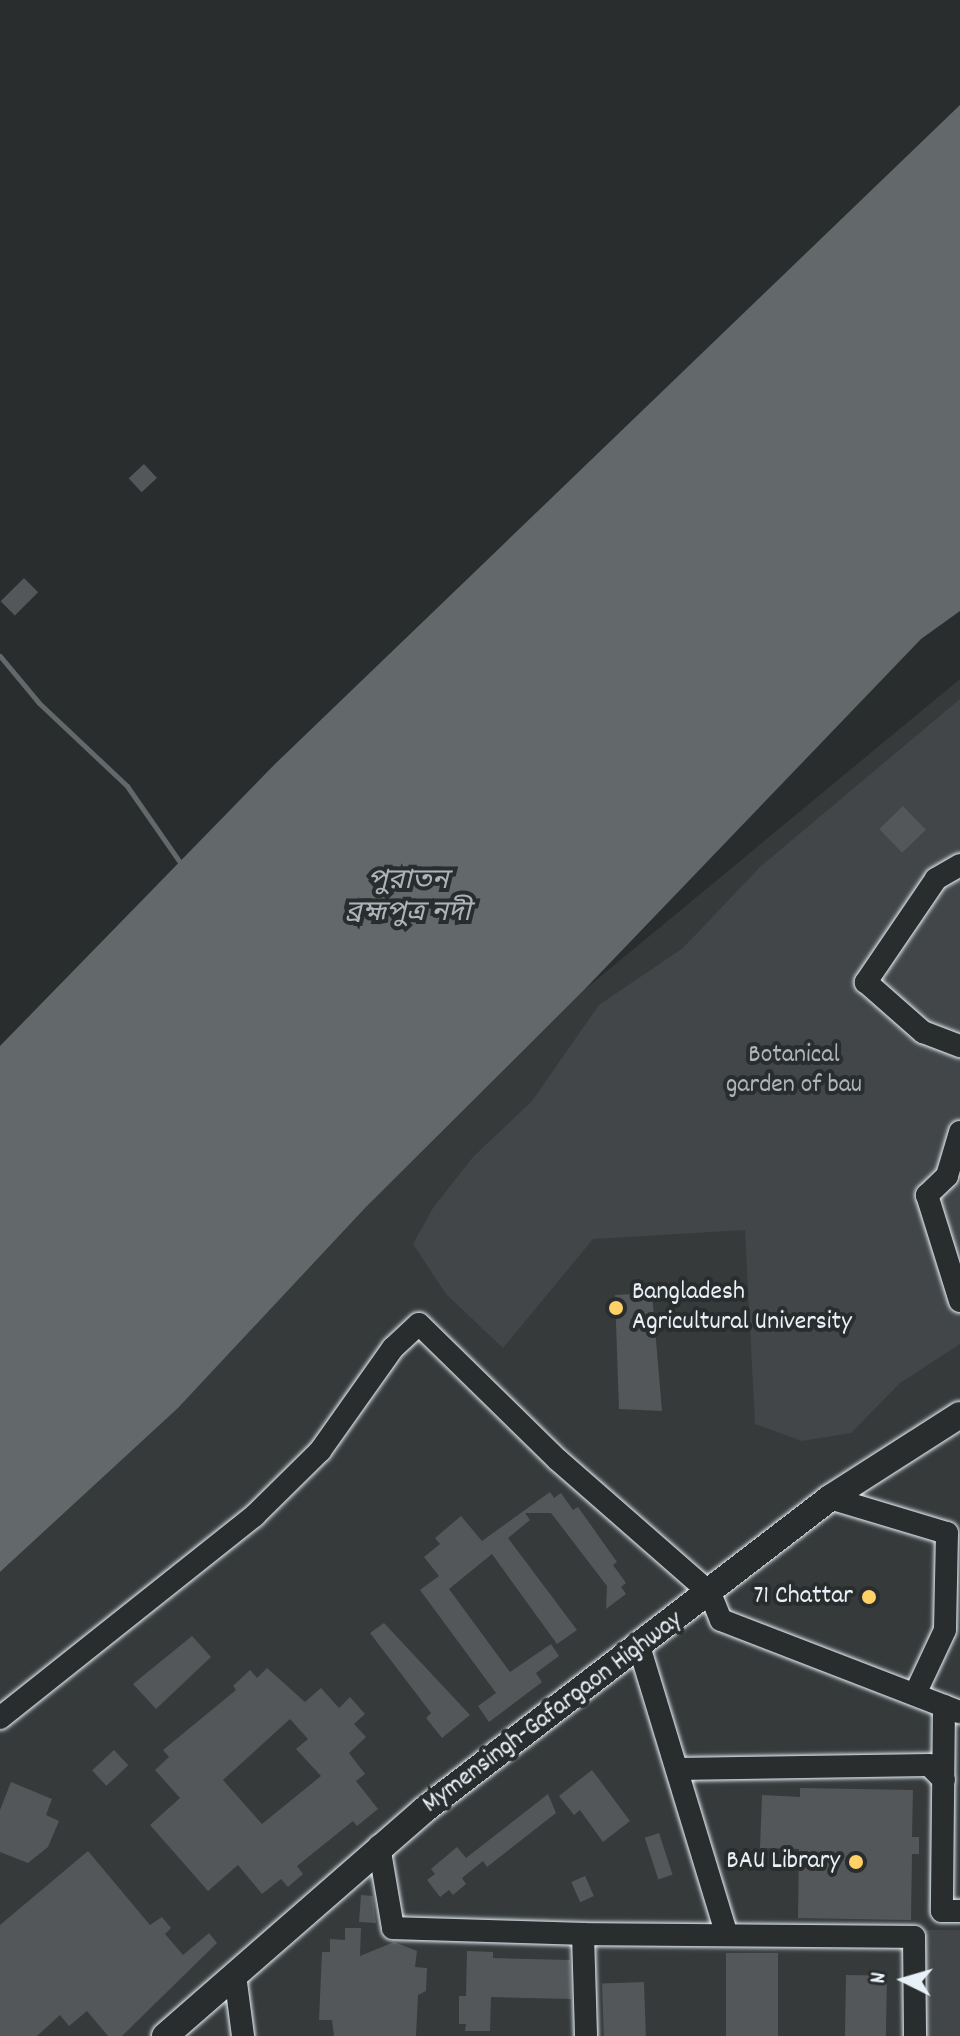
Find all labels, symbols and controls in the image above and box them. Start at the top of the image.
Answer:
water label: পুরাতন ব্রহ্মপুত্র নদী [345,866,471,932]
park label: Botanical garden of bau [726,1040,862,1102]
place label: Bangladesh Agricultural University [632,1277,852,1338]
marker: Bangladesh Agricultural University [607,1299,625,1317]
place label: 71 Chattar [753,1581,853,1613]
marker: 71 Chattar [860,1588,878,1606]
street label: Mymensingh-Gafargaon Highway [417,1605,689,1821]
place label: BAU Library [726,1846,840,1878]
marker: BAU Library [847,1853,865,1871]
north arrow [864,1940,944,2020]
text: N [864,1971,896,1985]

